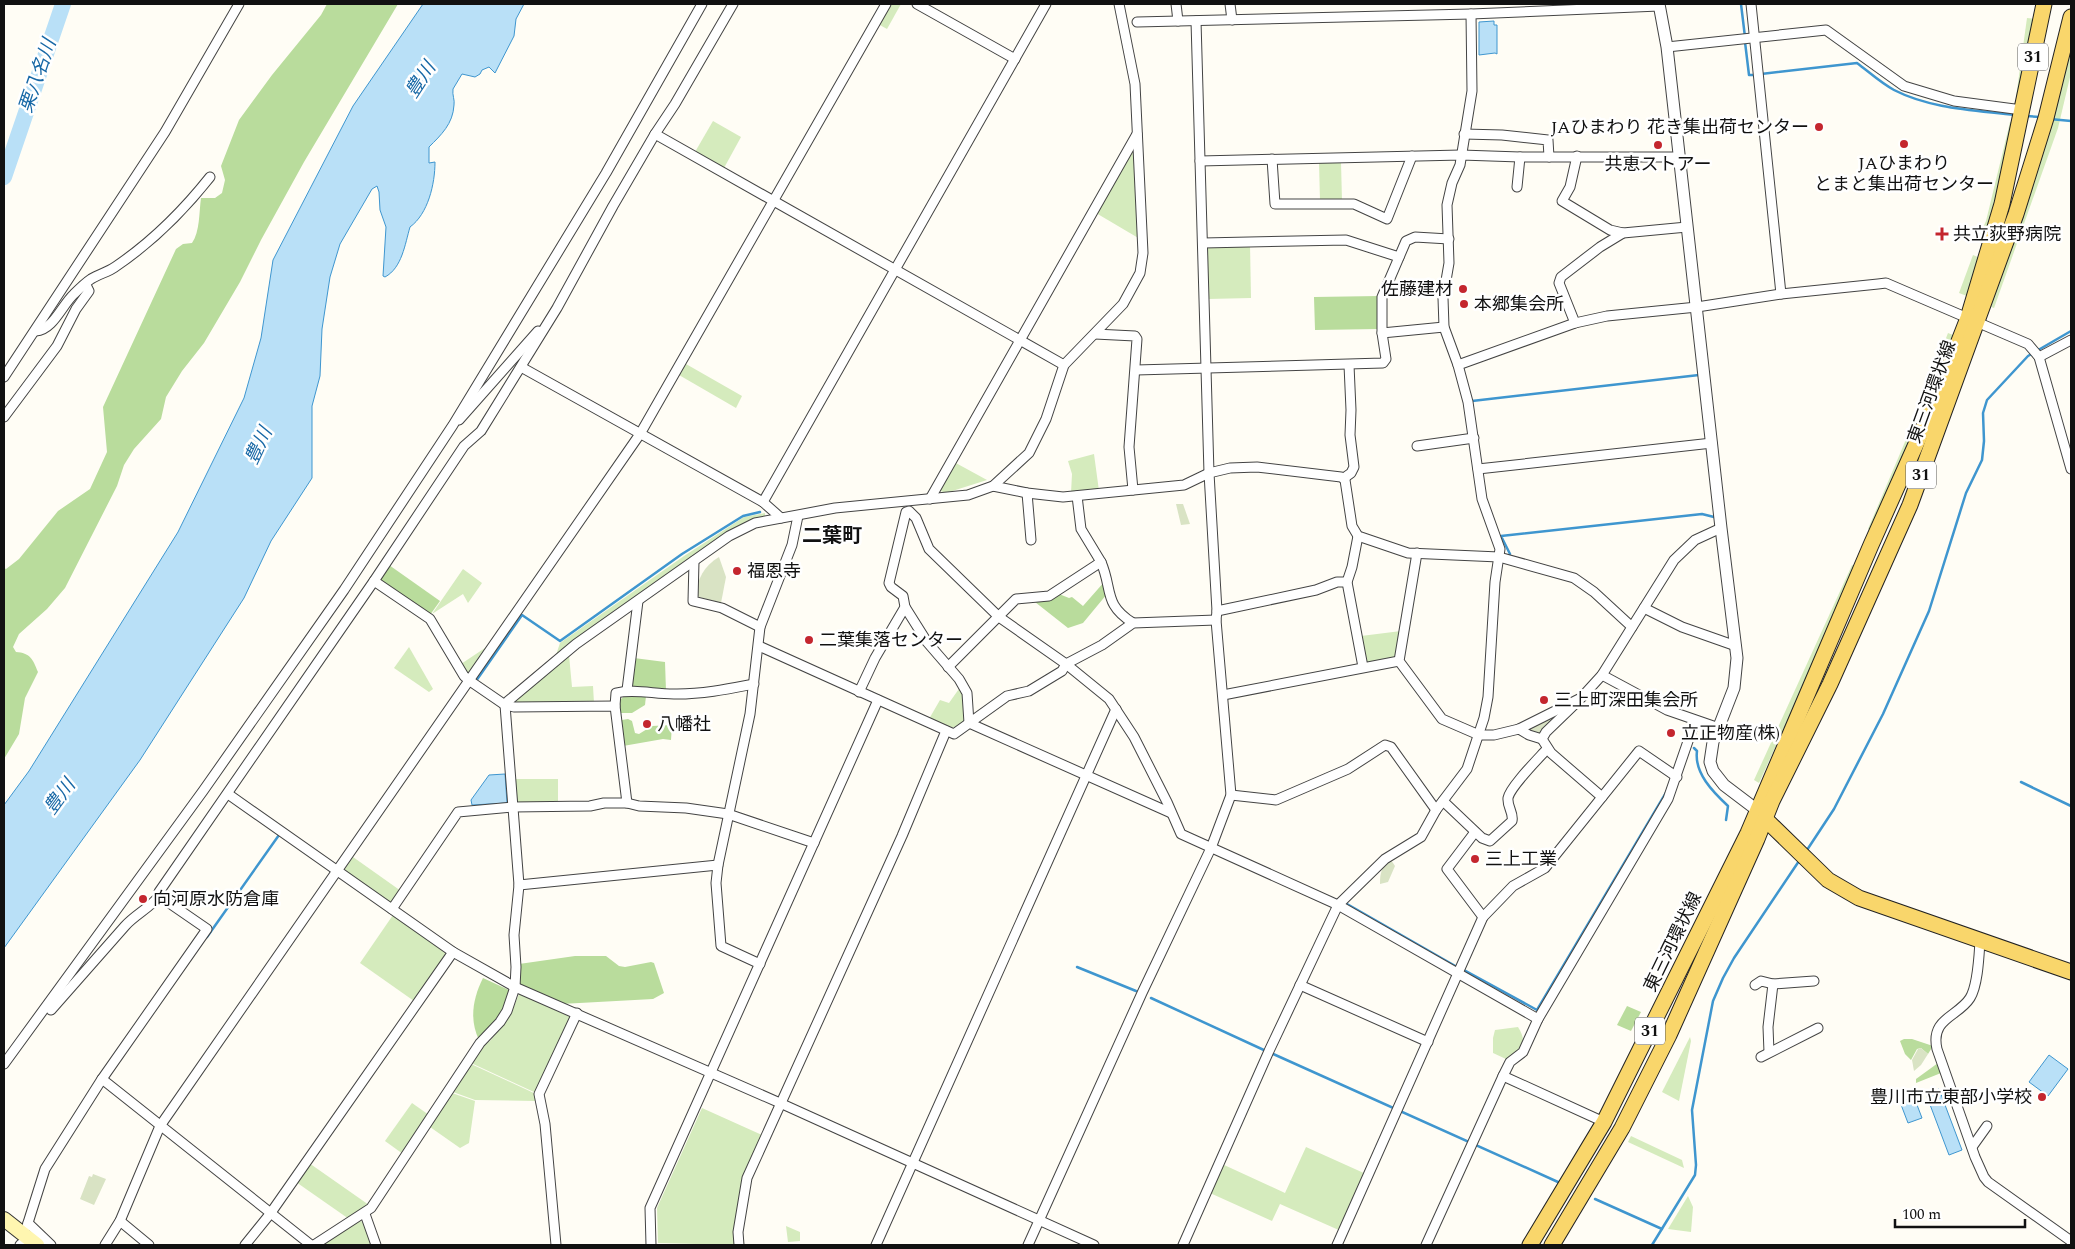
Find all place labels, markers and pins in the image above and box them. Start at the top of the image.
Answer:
place label: JAひまわり 花き集出荷センター [1551,114,1809,141]
marker: JAひまわり 花き集出荷センター [1813,121,1825,133]
marker: JAひまわり とまと集出荷センター [1898,138,1910,150]
marker: 共恵ストアー [1652,139,1664,151]
place label: JAひまわり とまと集出荷センター [1814,150,1994,198]
place label: 共恵ストアー [1605,151,1711,178]
place label: 共立荻野病院 [1953,221,2061,248]
marker: 共立荻野病院 [1935,227,1949,241]
place label: 佐藤建材 [1381,276,1453,303]
marker: 佐藤建材 [1457,283,1469,295]
place label: 本郷集会所 [1474,291,1564,318]
marker: 本郷集会所 [1458,298,1470,310]
place label: 福恩寺 [747,558,801,585]
marker: 福恩寺 [731,565,743,577]
place label: 二葉集落センター [819,627,963,654]
marker: 二葉集落センター [803,634,815,646]
place label: 三上町深田集会所 [1554,687,1698,714]
marker: 三上町深田集会所 [1538,694,1550,706]
place label: 八幡社 [657,711,711,738]
marker: 八幡社 [641,718,653,730]
place label: 立正物産(株) [1681,720,1780,747]
marker: 立正物産(株) [1665,727,1677,739]
place label: 三上工業 [1485,846,1557,873]
marker: 三上工業 [1469,853,1481,865]
place label: 向河原水防倉庫 [153,886,279,913]
marker: 向河原水防倉庫 [137,893,149,905]
place label: 豊川市立東部小学校 [1870,1084,2032,1111]
marker: 豊川市立東部小学校 [2036,1091,2048,1103]

